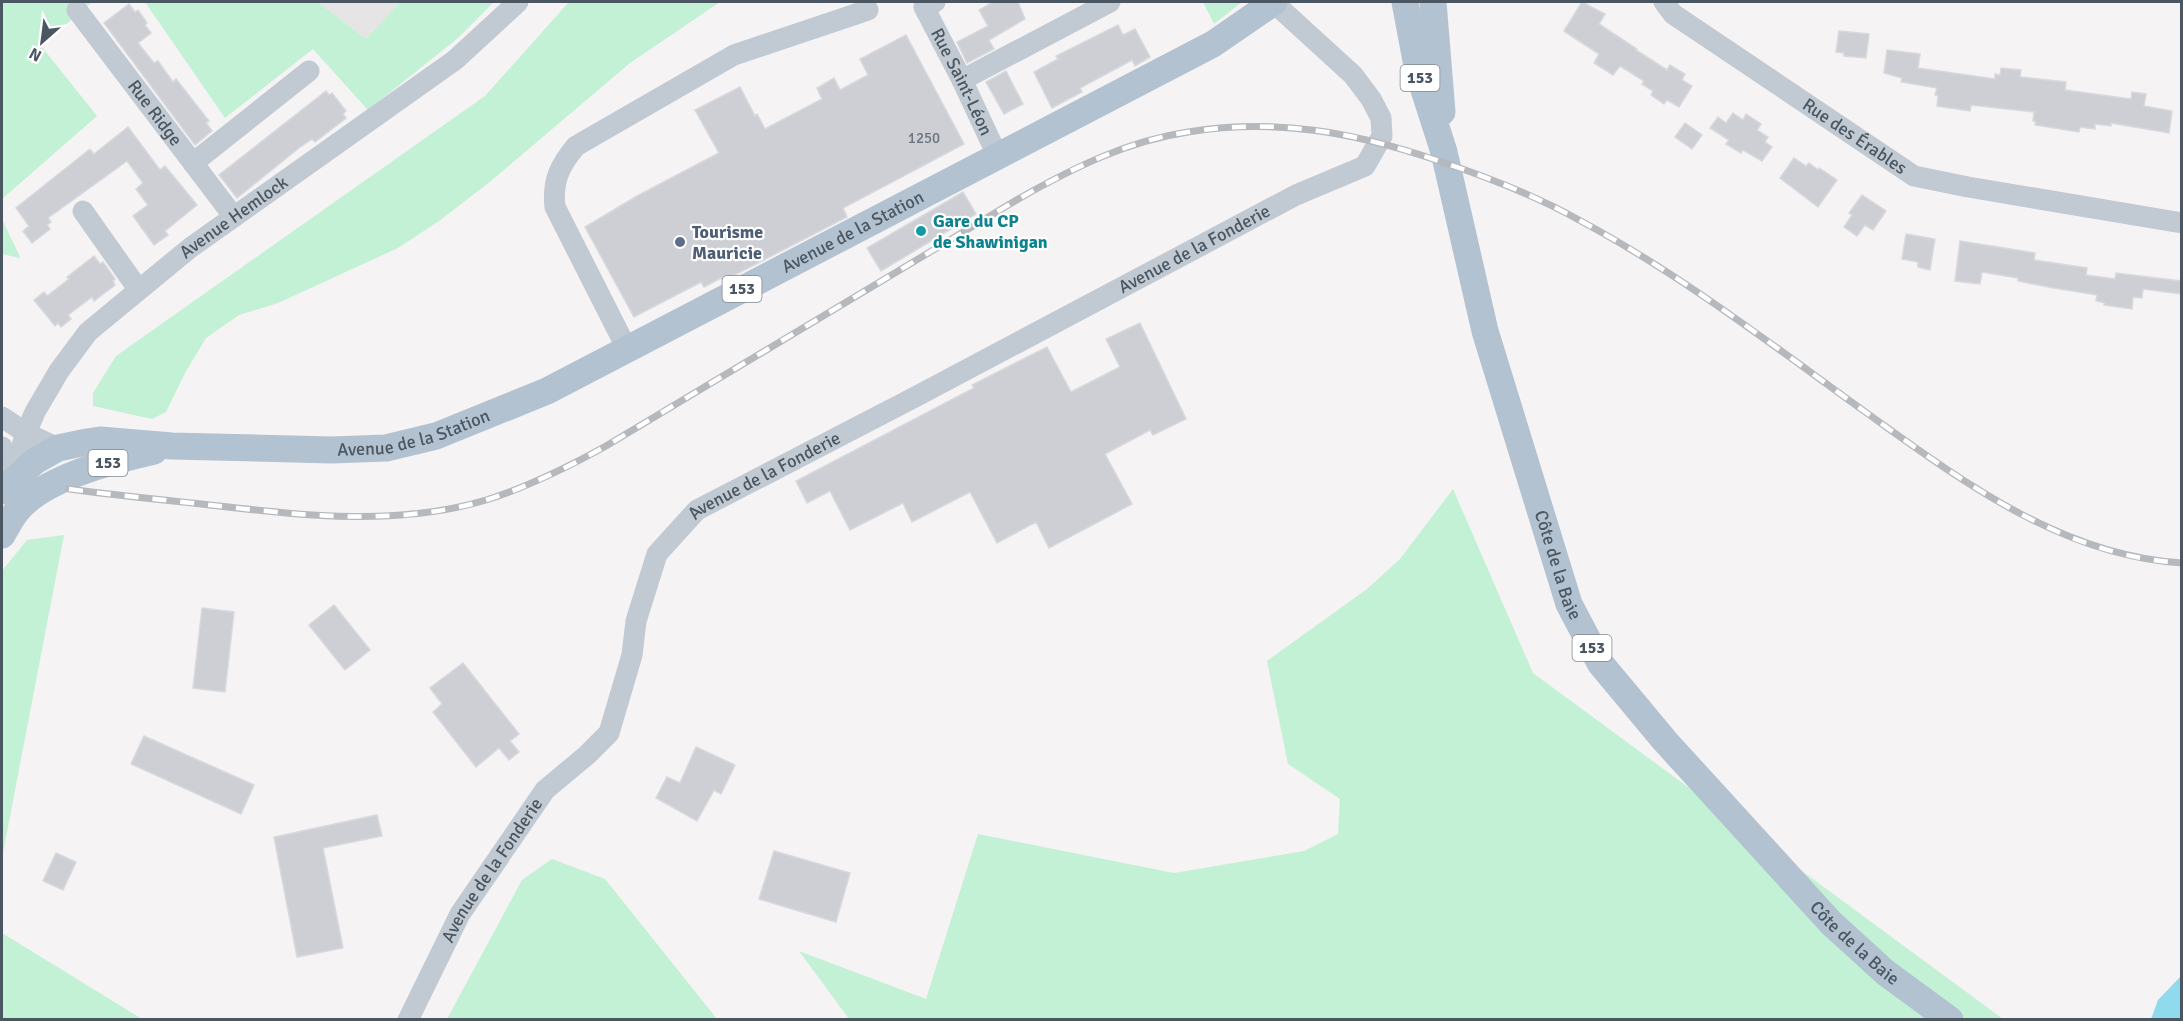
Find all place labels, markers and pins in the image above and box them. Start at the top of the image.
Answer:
place label: Gare du CP de Shawinigan [933,210,1048,253]
place label: Tourisme Mauricie [692,221,763,264]
marker: Gare du CP de Shawinigan [914,224,928,238]
marker: Tourisme Mauricie [673,235,687,249]

